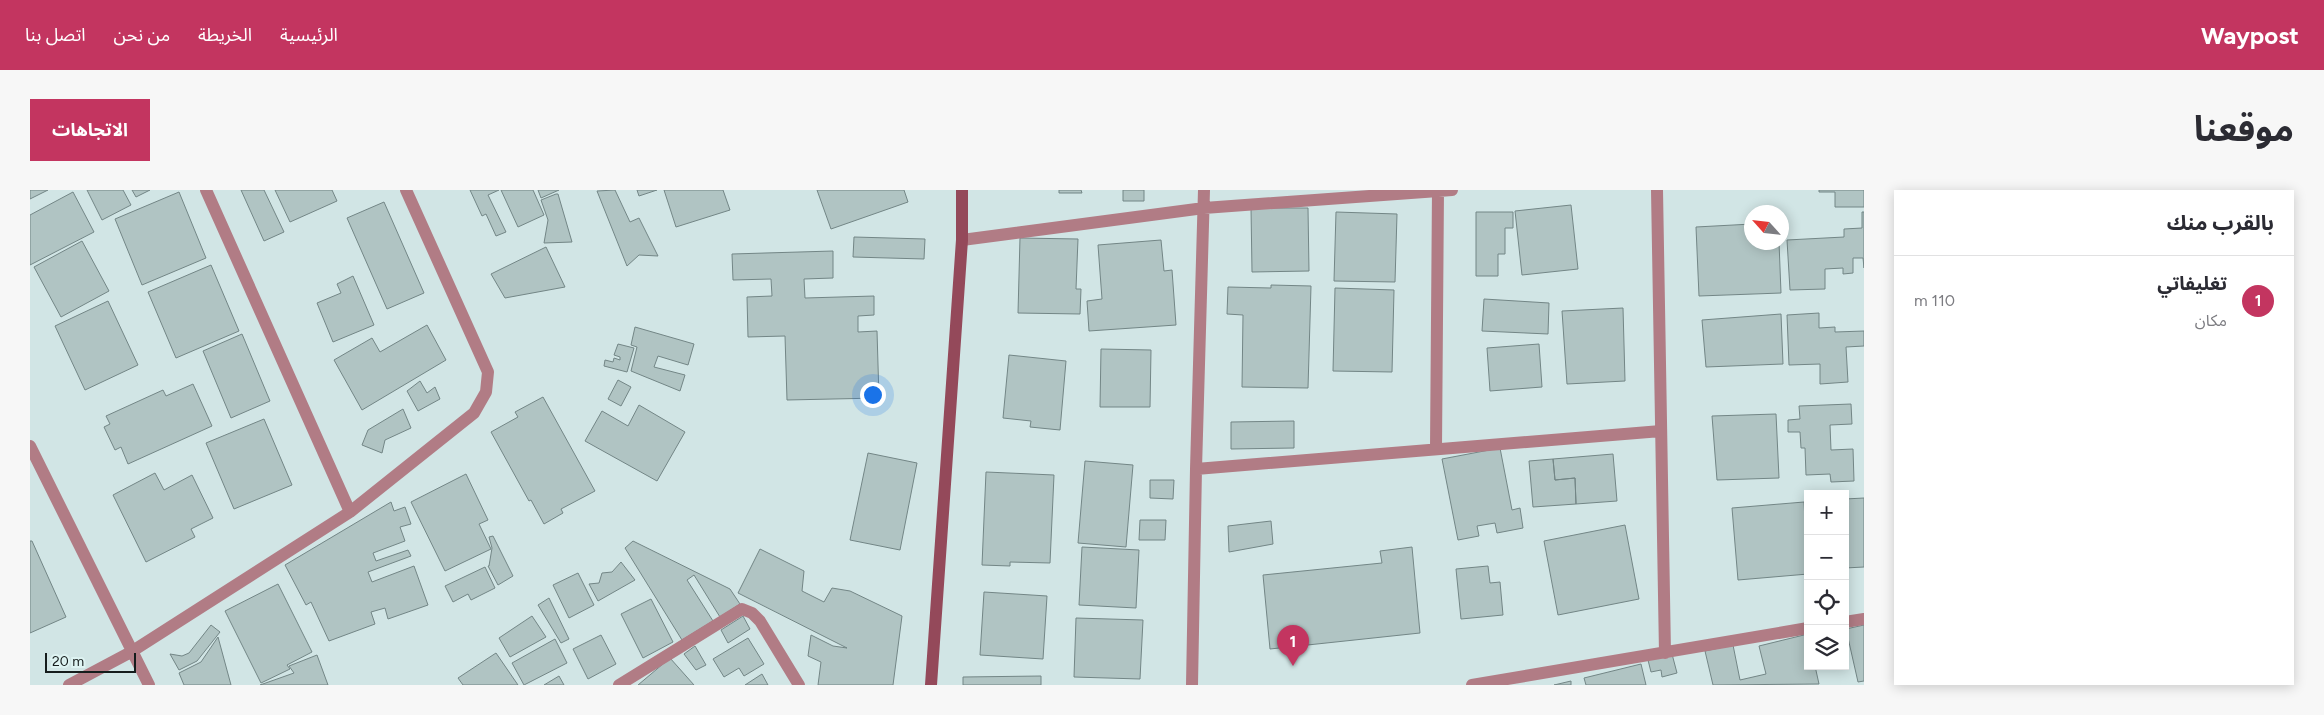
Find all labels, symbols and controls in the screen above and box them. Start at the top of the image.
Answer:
text: Waypost [2201,21,2299,50]
text: اتصل بنا [25,24,86,46]
text: من نحن [114,24,170,46]
text: الخريطة [198,24,252,46]
text: الرئيسية [280,24,338,46]
button: الاتجاهات [30,99,150,161]
text: موقعنا [2194,108,2294,150]
north arrow [1744,205,1789,250]
text: بالقرب منك [2167,210,2274,235]
text: تغليفاتي [2157,272,2227,295]
text: 110 m [1914,291,1955,310]
text: 1 [2255,291,2261,310]
text: مكان [2195,311,2227,330]
your location [860,382,886,408]
map controls [1804,490,1849,670]
button: + [1804,490,1849,535]
button: − [1804,535,1849,580]
button: locate [1804,580,1849,625]
pin: 1 [1277,625,1309,666]
button: layers [1804,625,1849,670]
scale bar [45,650,136,673]
text: 20 m [52,653,84,670]

